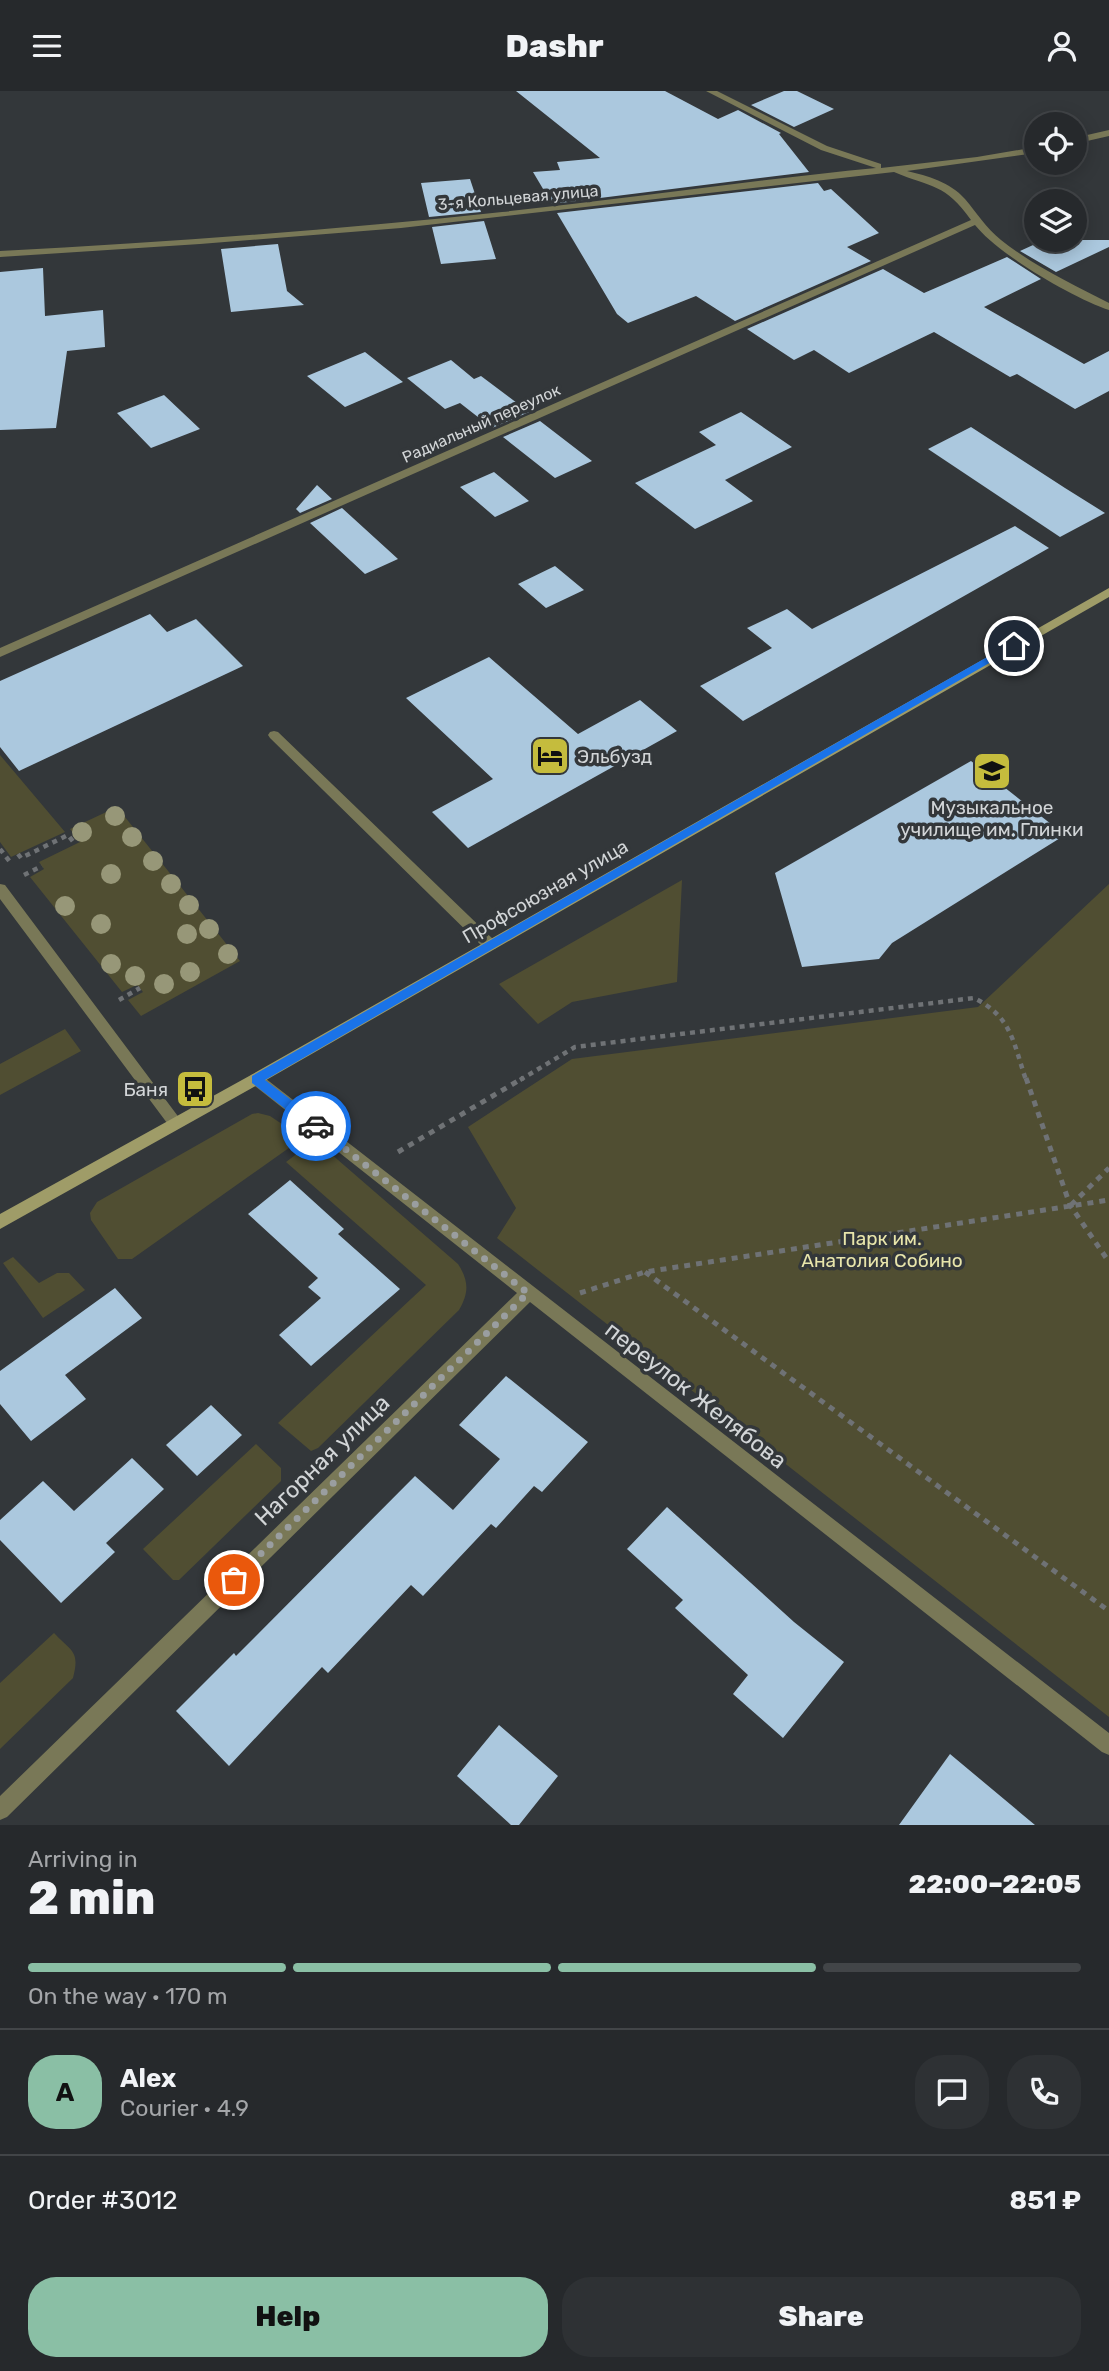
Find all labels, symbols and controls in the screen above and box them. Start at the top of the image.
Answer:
icon: menu [28,27,66,65]
text: Dashr [506,27,603,65]
icon: person [1043,27,1081,65]
map controls [1024,112,1087,252]
button: locate [1024,112,1087,175]
street label: 3-я Кольцевая улица [437,181,599,214]
button: layers [1024,189,1087,252]
street label: Радиальный переулок [399,380,564,467]
pin [984,616,1044,676]
icon: home [995,627,1033,665]
hotel icon: Эльбузд [529,735,571,777]
place label: Эльбузд [577,745,652,768]
school or university icon: Музыкальное училище им. Глинки [971,750,1013,792]
place label: Музыкальное училище им. Глинки [900,796,1084,841]
street label: Профсоюзная улица [458,835,632,948]
bus stop icon: Баня [174,1068,216,1110]
place label: Баня [123,1078,168,1101]
courier [281,1091,351,1161]
icon: car [297,1107,335,1145]
park label: Парк им. Анатолия Собино [801,1227,963,1272]
street label: переулок Желябова [600,1315,792,1475]
street label: Нагорная улица [249,1389,395,1531]
pin [204,1550,264,1610]
icon: bag [215,1561,253,1599]
text: Arriving in [28,1845,138,1873]
text: 22:00–22:05 [909,1869,1081,1900]
text: 2 min [28,1871,155,1926]
text: On the way · 170 m [28,1982,227,2010]
button: chat [915,2055,989,2129]
button: phone [1007,2055,1081,2129]
text: Alex [120,2063,176,2094]
text: A [56,2077,74,2108]
text: Courier · 4.9 [120,2094,249,2122]
text: Order #3012 [28,2185,178,2216]
text: 851 ₽ [1010,2185,1081,2216]
button: Help [28,2277,548,2357]
button: Share [562,2277,1081,2357]

